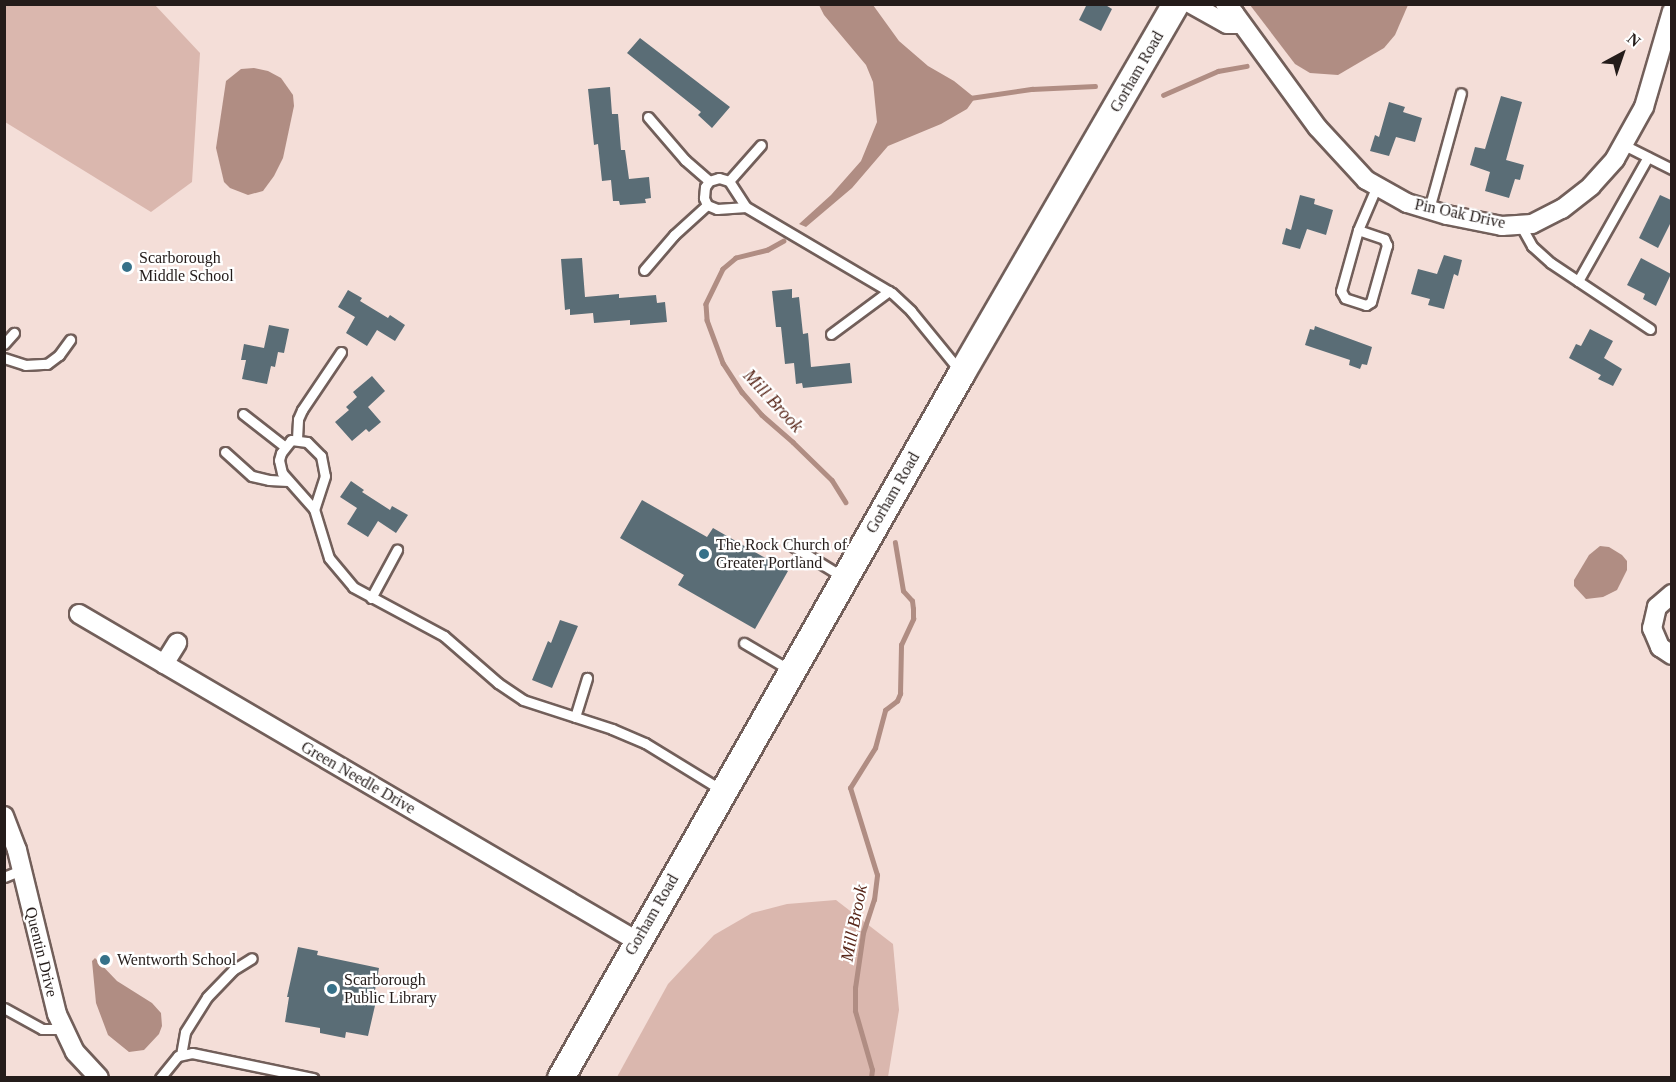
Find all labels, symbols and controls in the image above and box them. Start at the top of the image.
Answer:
north arrow [1592,24,1652,84]
street label: Gorham Road [1106,28,1168,116]
text: N [1624,30,1644,50]
street label: Pin Oak Drive [1413,195,1507,233]
place label: Scarborough Middle School [139,248,234,286]
marker: Scarborough Middle School [120,260,134,274]
water label: Mill Brook [739,365,807,437]
street label: Gorham Road [862,449,924,537]
place label: The Rock Church of Greater Portland [716,535,847,573]
marker: The Rock Church of Greater Portland [697,547,711,561]
street label: Green Needle Drive [297,737,419,819]
street label: Gorham Road [621,871,683,959]
water label: Mill Brook [836,883,872,963]
street label: Quentin Drive [21,905,61,999]
place label: Wentworth School [117,950,236,970]
marker: Wentworth School [98,953,112,967]
place label: Scarborough Public Library [344,970,437,1008]
marker: Scarborough Public Library [325,982,339,996]

